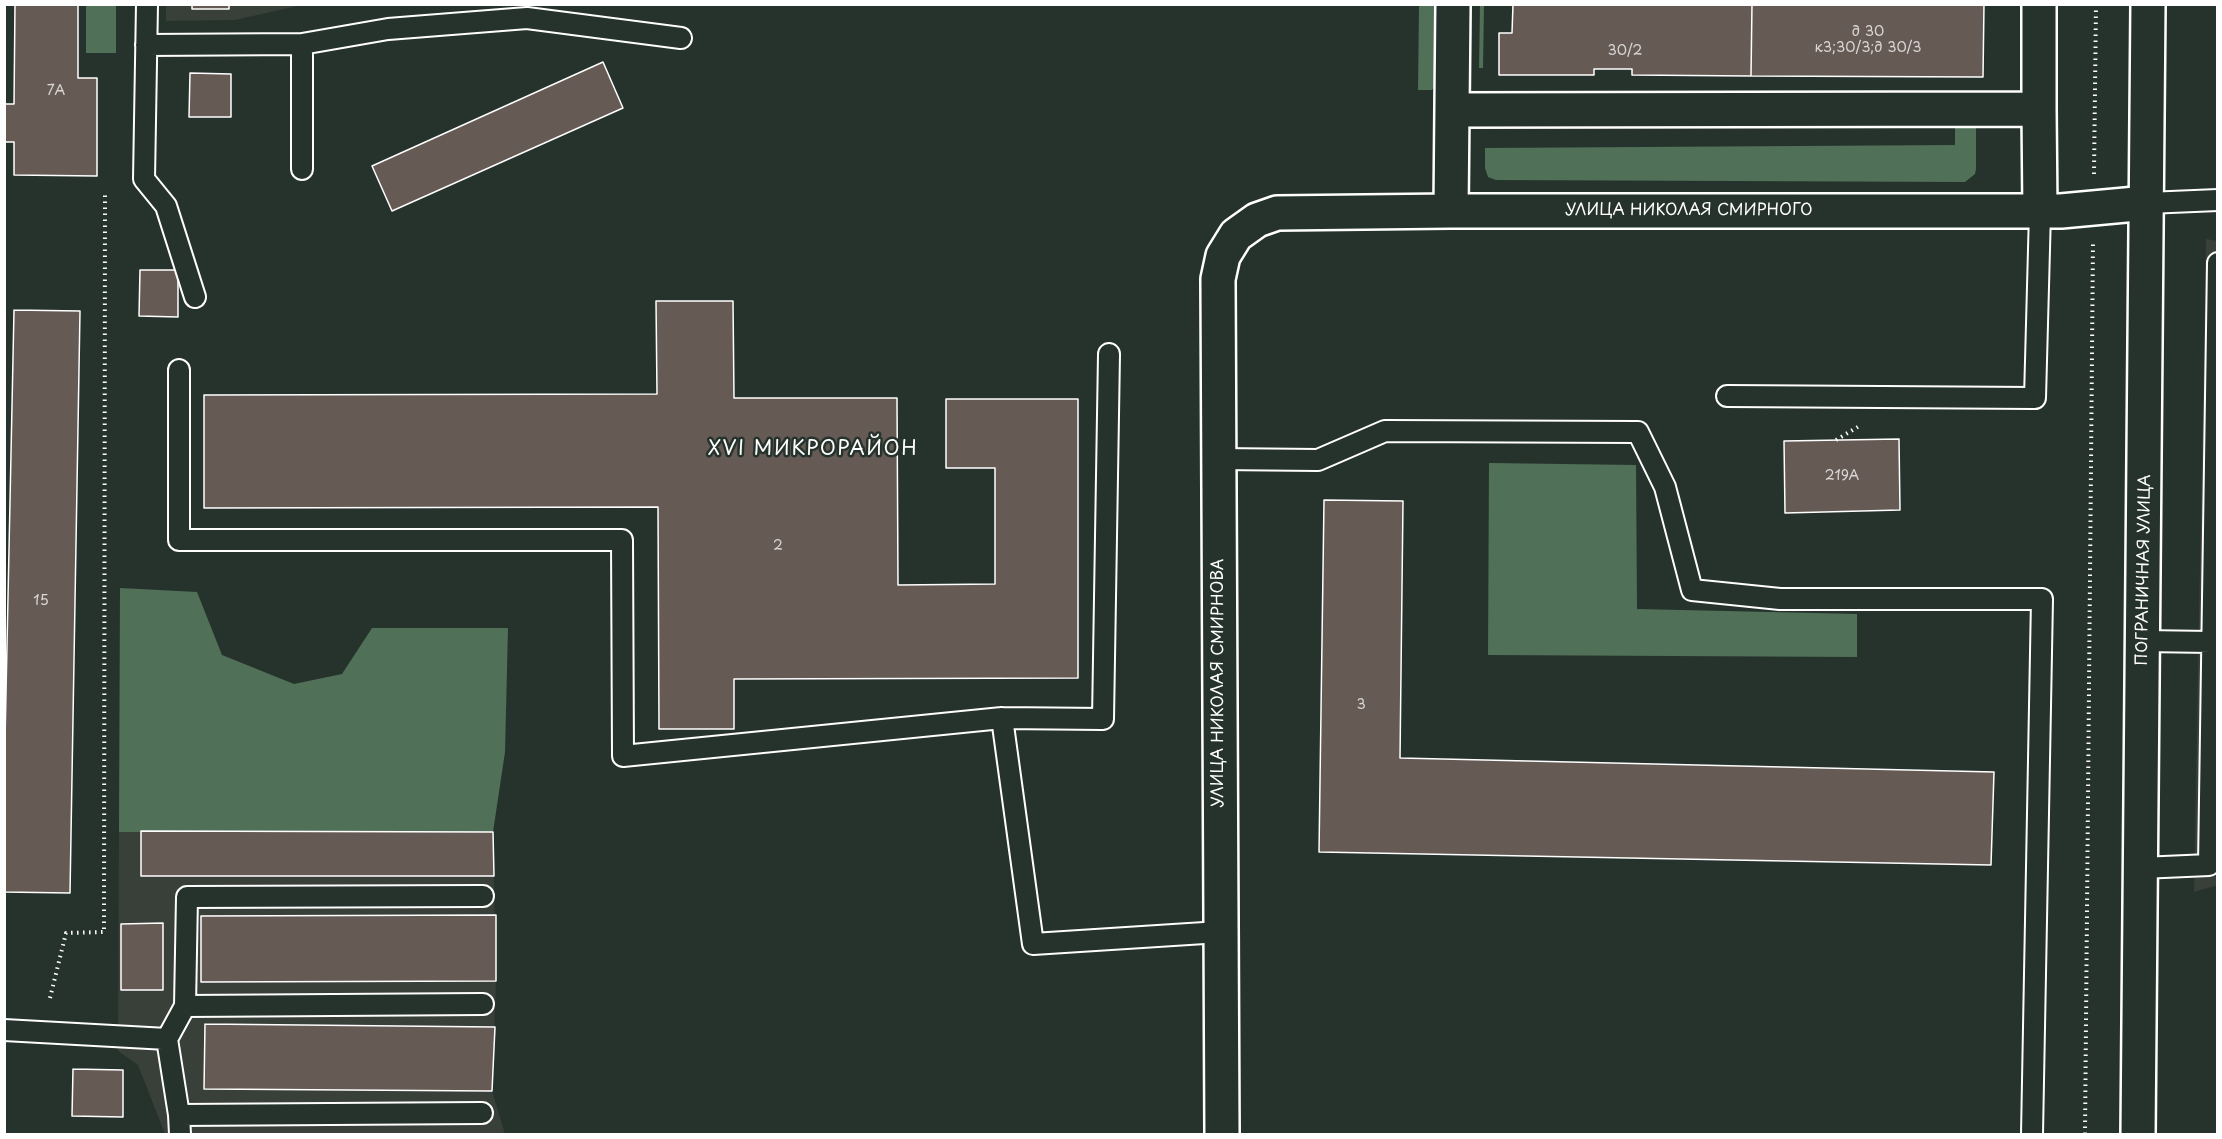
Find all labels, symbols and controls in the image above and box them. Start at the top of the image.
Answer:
house number: д 30 к3;30/3;д 30/3 [1815,24,1921,56]
house number: 30/2 [1608,43,1642,59]
house number: 7А [47,83,65,99]
street label: УЛИЦА НИКОЛАЯ СМИРНОГО [1565,201,1813,221]
district label: XVI МИКРОРАЙОН [707,437,919,461]
house number: 219А [1825,468,1859,484]
street label: ПОГРАНИЧНАЯ УЛИЦА [2133,474,2155,666]
house number: 2 [773,538,783,554]
street label: УЛИЦА НИКОЛАЯ СМИРНОВА [1209,559,1229,807]
house number: 15 [33,593,49,609]
house number: 3 [1356,697,1366,713]

